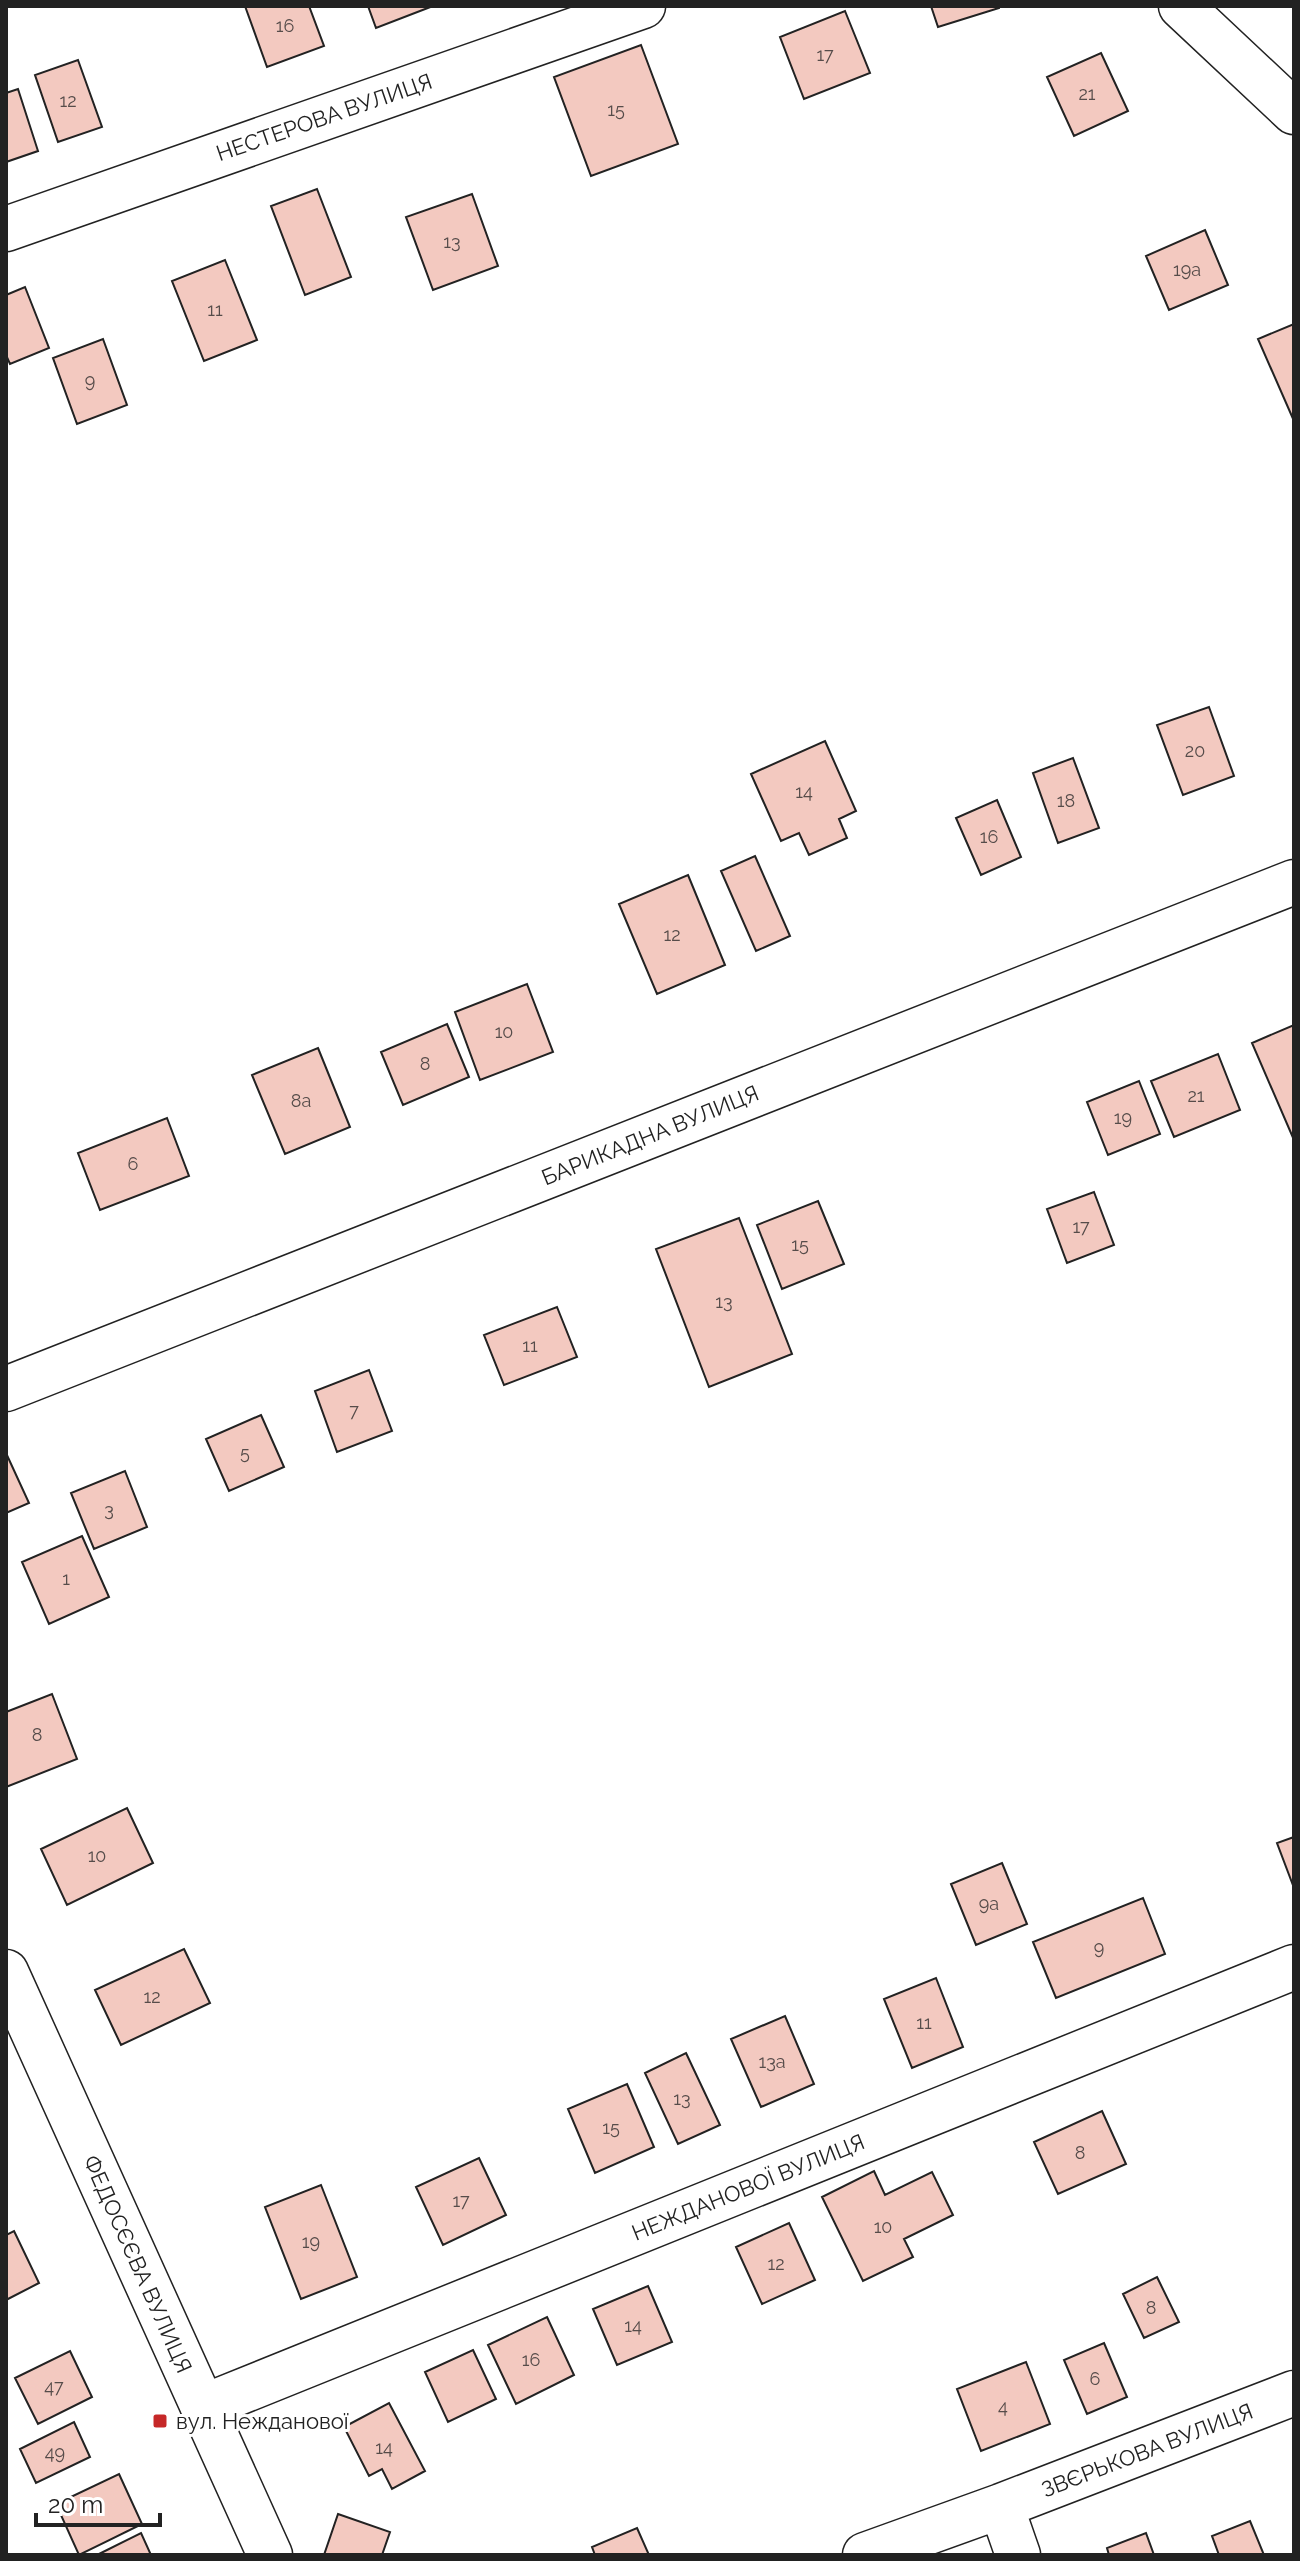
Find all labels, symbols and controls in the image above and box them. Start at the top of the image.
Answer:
house number: 16 [276,15,294,36]
house number: 17 [816,44,834,65]
street label: НЕСТЕРОВА ВУЛИЦЯ [213,68,435,166]
house number: 21 [1078,83,1096,104]
house number: 12 [59,90,77,111]
house number: 15 [607,99,625,120]
house number: 13 [443,231,461,252]
house number: 19а [1173,259,1201,280]
house number: 11 [207,299,223,320]
house number: 9 [85,370,95,391]
house number: 20 [1185,740,1205,761]
house number: 14 [795,781,813,802]
house number: 18 [1057,790,1075,811]
house number: 16 [980,826,998,847]
house number: 12 [663,924,681,945]
house number: 10 [495,1021,513,1042]
house number: 8 [420,1053,430,1074]
street label: БАРИКАДНА ВУЛИЦЯ [538,1080,762,1190]
house number: 21 [1187,1085,1205,1106]
house number: 8а [291,1090,311,1111]
house number: 19 [1114,1107,1132,1128]
house number: 6 [128,1153,139,1174]
house number: 17 [1072,1216,1090,1237]
house number: 15 [791,1234,809,1255]
house number: 13 [715,1291,733,1312]
house number: 11 [522,1335,538,1356]
house number: 7 [349,1400,359,1421]
house number: 5 [240,1442,250,1463]
house number: 3 [104,1499,114,1520]
house number: 1 [62,1568,70,1589]
house number: 8 [32,1724,42,1745]
house number: 10 [88,1845,106,1866]
house number: 9а [979,1893,999,1914]
house number: 9 [1094,1937,1104,1958]
house number: 12 [143,1986,161,2007]
house number: 11 [916,2012,932,2033]
house number: 13а [758,2051,786,2072]
house number: 13 [673,2088,691,2109]
house number: 15 [602,2117,620,2138]
street label: НЕЖДАНОВОЇ ВУЛИЦЯ [628,2128,868,2246]
house number: 8 [1075,2142,1085,2163]
street label: ФЕДОСЄЄВА ВУЛИЦЯ [78,2151,198,2377]
house number: 17 [452,2190,470,2211]
house number: 10 [874,2216,892,2237]
house number: 19 [302,2231,320,2252]
house number: 12 [767,2253,785,2274]
house number: 8 [1146,2297,1156,2318]
house number: 14 [624,2315,642,2336]
house number: 16 [522,2349,540,2370]
house number: 6 [1090,2368,1101,2389]
house number: 47 [44,2376,64,2397]
house number: 4 [998,2396,1008,2417]
street label: ЗВЄРЬКОВА ВУЛИЦЯ [1038,2398,1256,2502]
place label: вул. Нежданової [176,2408,349,2434]
marker: вул. Нежданової [151,2412,169,2430]
house number: 14 [375,2437,393,2458]
house number: 49 [45,2442,65,2463]
scale bar [36,2477,160,2527]
text: 20 m [48,2490,103,2519]

